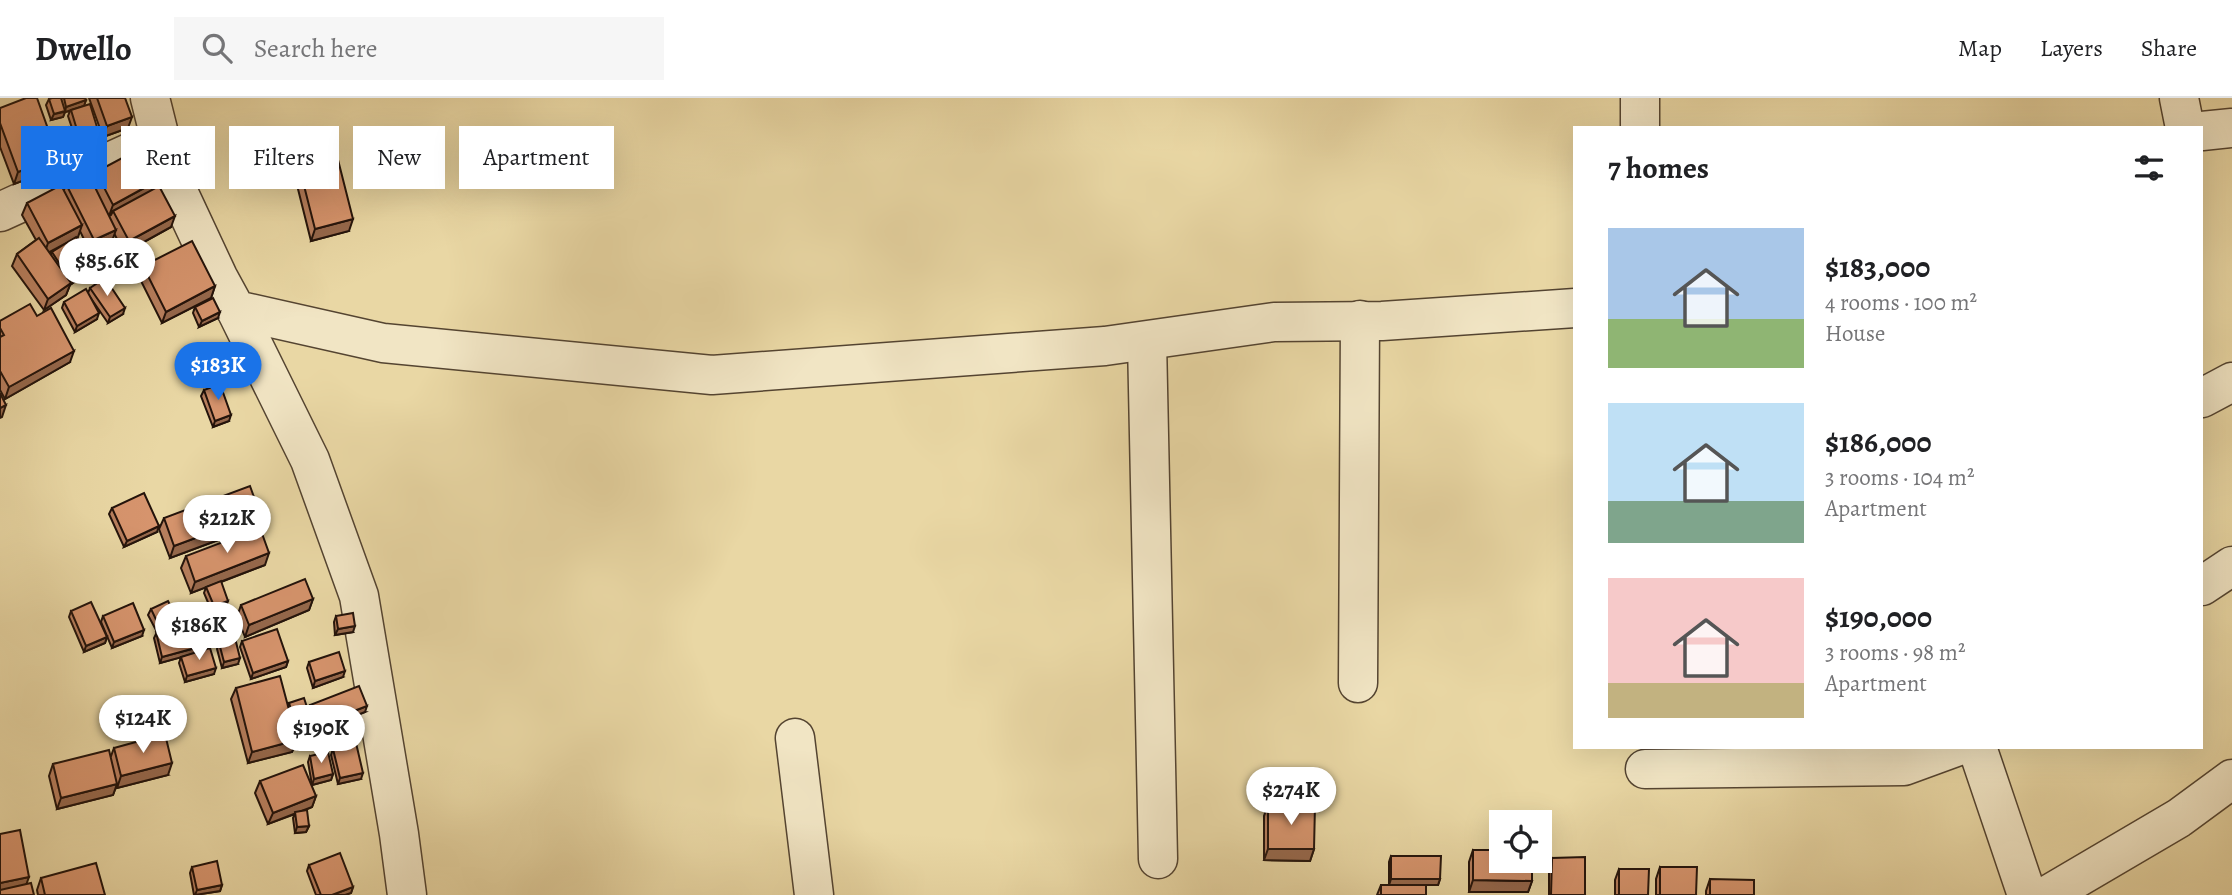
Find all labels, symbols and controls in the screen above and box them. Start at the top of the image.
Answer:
search box [174,17,664,80]
text: Dwello [35,26,132,71]
icon: search [198,29,236,67]
text: Search here [254,31,377,66]
text: Map [1958,32,2002,64]
text: Layers [2040,32,2103,64]
text: Share [2141,32,2197,64]
chip: Buy [21,126,107,189]
chip: Rent [121,126,215,189]
chip: Filters [229,126,339,189]
chip: New [353,126,445,189]
chip: Apartment [459,126,614,189]
text: 7 homes [1608,148,1709,188]
icon: filters [2130,149,2168,187]
pin: $85.6K [50,238,164,298]
text: $85.6K [75,245,139,276]
text: $183,000 [1825,247,1930,287]
icon: home [1664,256,1748,340]
text: 4 rooms · 100 m² [1825,287,1977,318]
text: House [1825,318,1885,349]
pin: $183K [169,342,267,402]
text: $183K [191,349,246,380]
text: $186,000 [1825,422,1931,462]
icon: home [1664,431,1748,515]
text: 3 rooms · 104 m² [1825,462,1974,493]
text: Apartment [1825,493,1927,524]
pin: $212K [178,496,276,555]
text: $212K [199,502,255,533]
text: $190,000 [1825,597,1932,637]
pin: $186K [150,602,248,662]
icon: home [1664,606,1748,690]
text: $186K [171,609,227,640]
text: 3 rooms · 98 m² [1825,637,1966,668]
text: Apartment [1825,668,1927,699]
pin: $124K [94,696,192,755]
text: $124K [115,702,171,733]
pin: $190K [272,706,370,765]
text: $190K [293,712,349,743]
pin: $274K [1242,768,1340,827]
text: $274K [1262,774,1320,805]
map controls [1489,810,1552,873]
button: locate [1489,810,1552,873]

